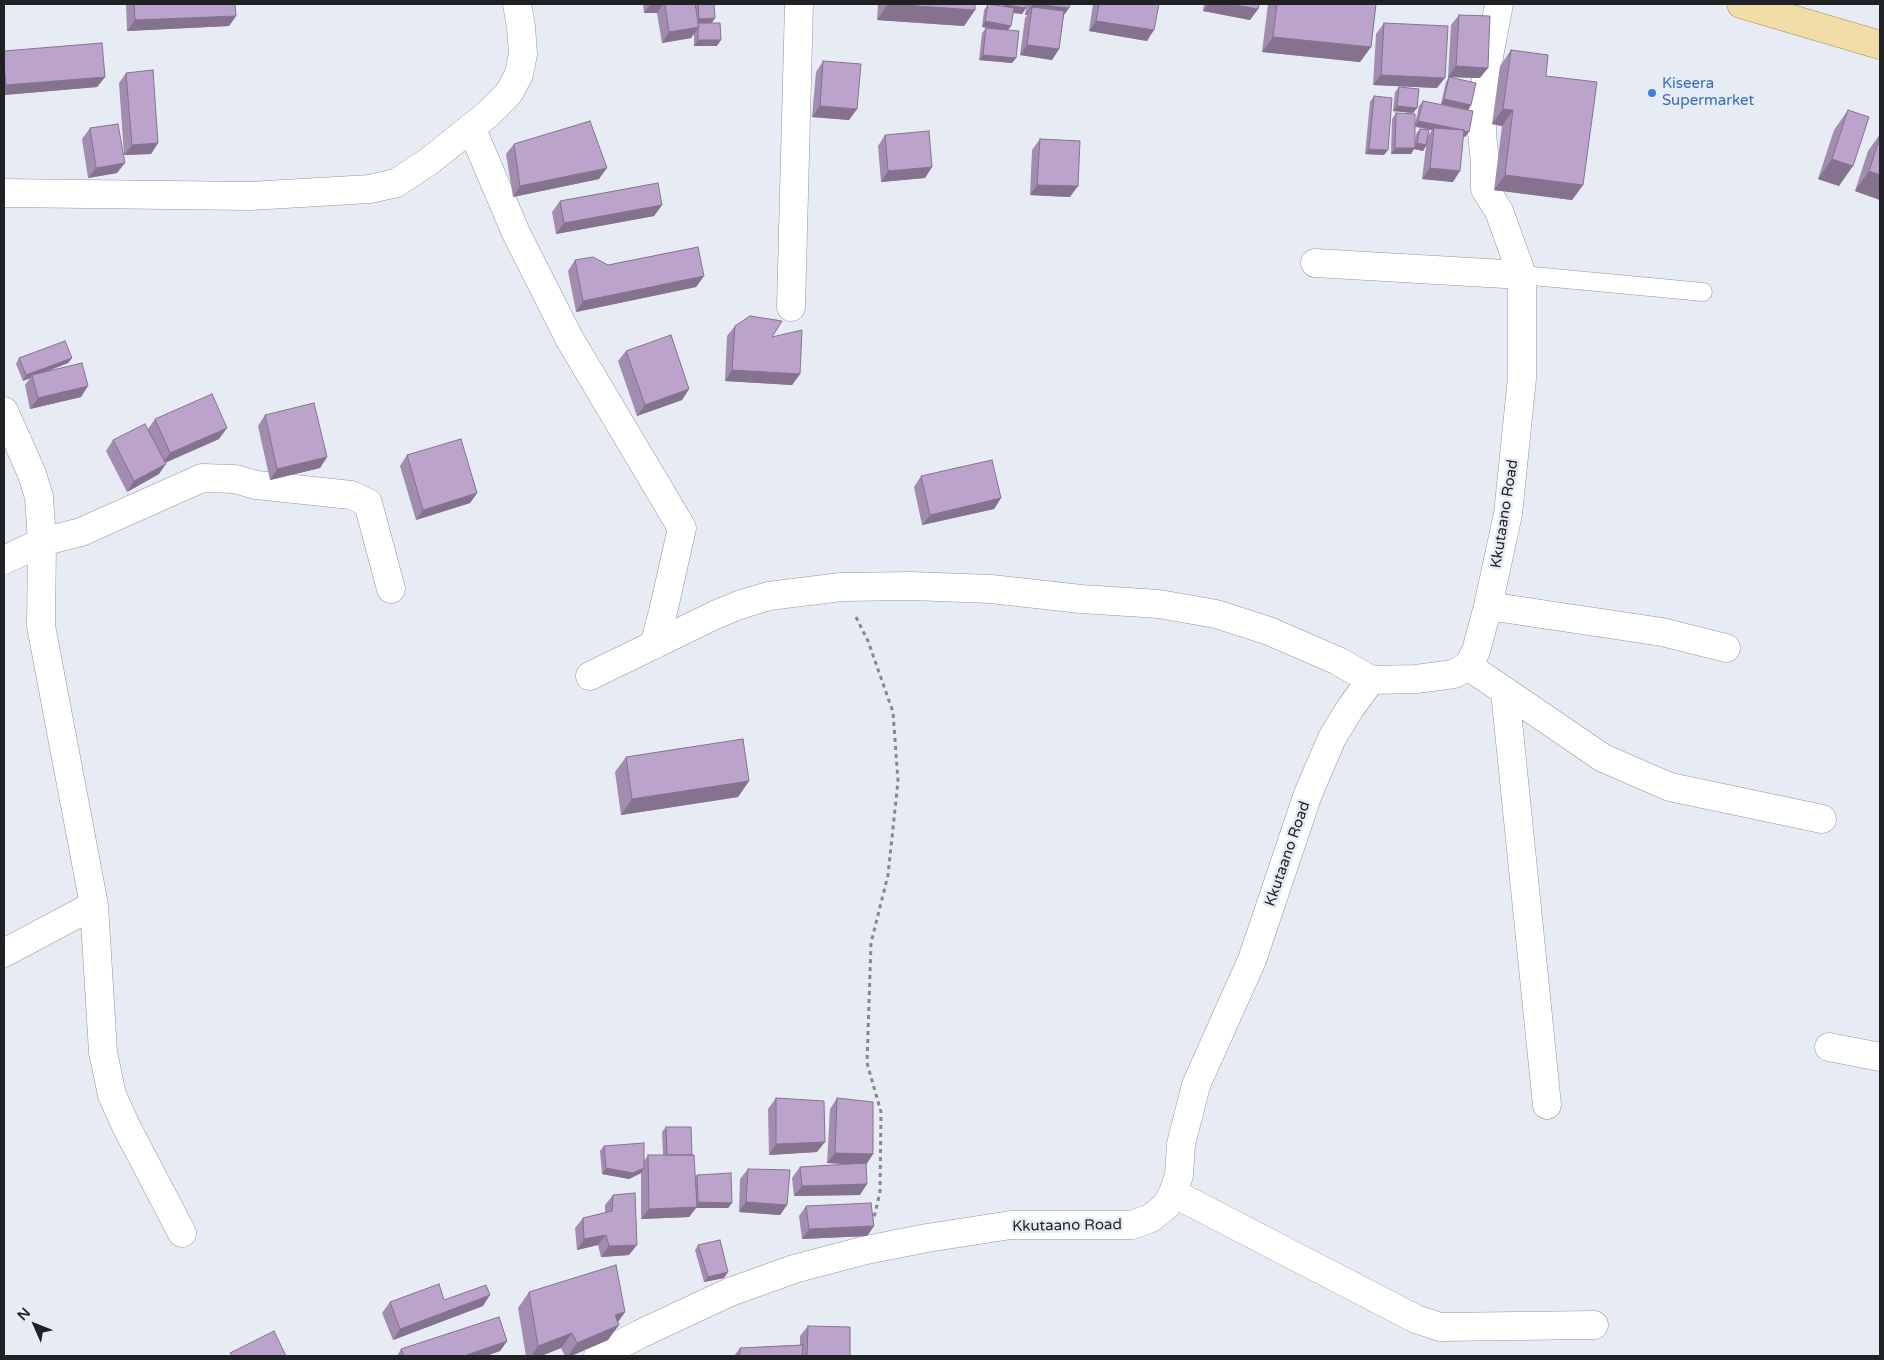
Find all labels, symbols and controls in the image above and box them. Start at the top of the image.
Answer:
place label: Kiseera Supermarket [1662,75,1754,110]
marker: Kiseera Supermarket [1646,87,1658,99]
street label: Kkutaano Road [1488,458,1522,570]
street label: Kkutaano Road [1262,799,1314,909]
street label: Kkutaano Road [1012,1216,1122,1236]
north arrow [10,1300,60,1350]
text: N [14,1304,34,1324]

